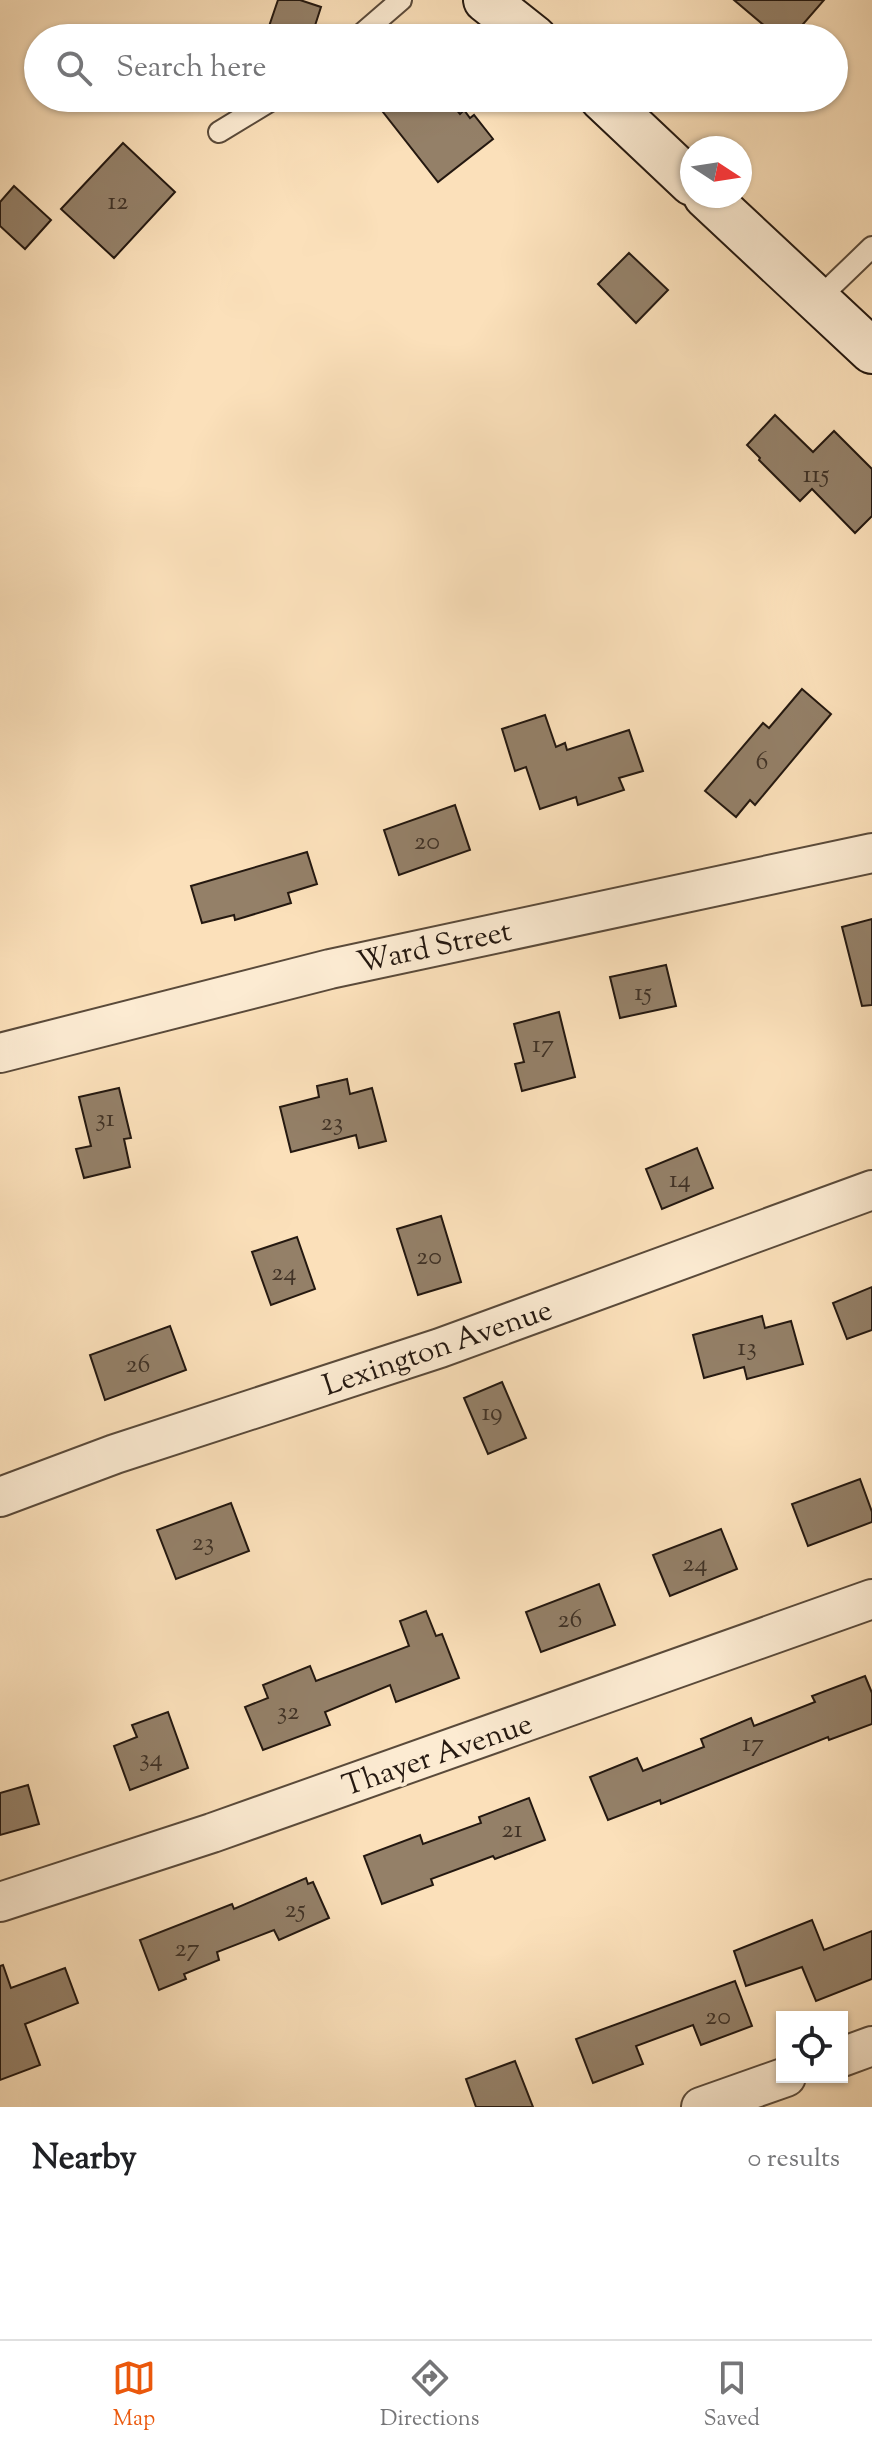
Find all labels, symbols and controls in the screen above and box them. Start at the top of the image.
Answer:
search box [24,24,848,112]
icon: search [52,46,96,90]
text: Search here [116,47,266,90]
north arrow [680,136,752,208]
house number: 12 [107,184,129,221]
house number: 115 [803,457,829,494]
house number: 6 [756,744,768,781]
house number: 20 [414,824,440,861]
street label: Ward Street [353,911,516,986]
house number: 15 [634,975,652,1012]
house number: 17 [532,1027,554,1064]
house number: 31 [95,1101,115,1138]
house number: 23 [321,1105,343,1142]
house number: 14 [669,1162,691,1199]
house number: 20 [416,1239,442,1276]
house number: 24 [271,1255,297,1292]
street label: Lexington Avenue [317,1290,558,1409]
house number: 13 [737,1330,757,1367]
house number: 26 [125,1347,151,1384]
house number: 19 [481,1395,503,1432]
house number: 23 [192,1525,214,1562]
house number: 24 [682,1546,708,1583]
house number: 26 [557,1602,583,1639]
house number: 32 [277,1694,299,1731]
street label: Thayer Avenue [337,1704,539,1809]
house number: 17 [742,1726,764,1763]
house number: 34 [139,1741,163,1778]
house number: 21 [501,1812,523,1849]
house number: 25 [284,1892,306,1929]
house number: 27 [174,1931,200,1968]
house number: 20 [705,1999,731,2036]
map controls [776,2011,848,2083]
button: locate [776,2011,848,2083]
text: Nearby [32,2135,137,2184]
text: 0 results [748,2141,840,2178]
tab: Map [112,2356,156,2436]
tab: Directions [380,2356,479,2436]
tab: Saved [703,2356,760,2436]

